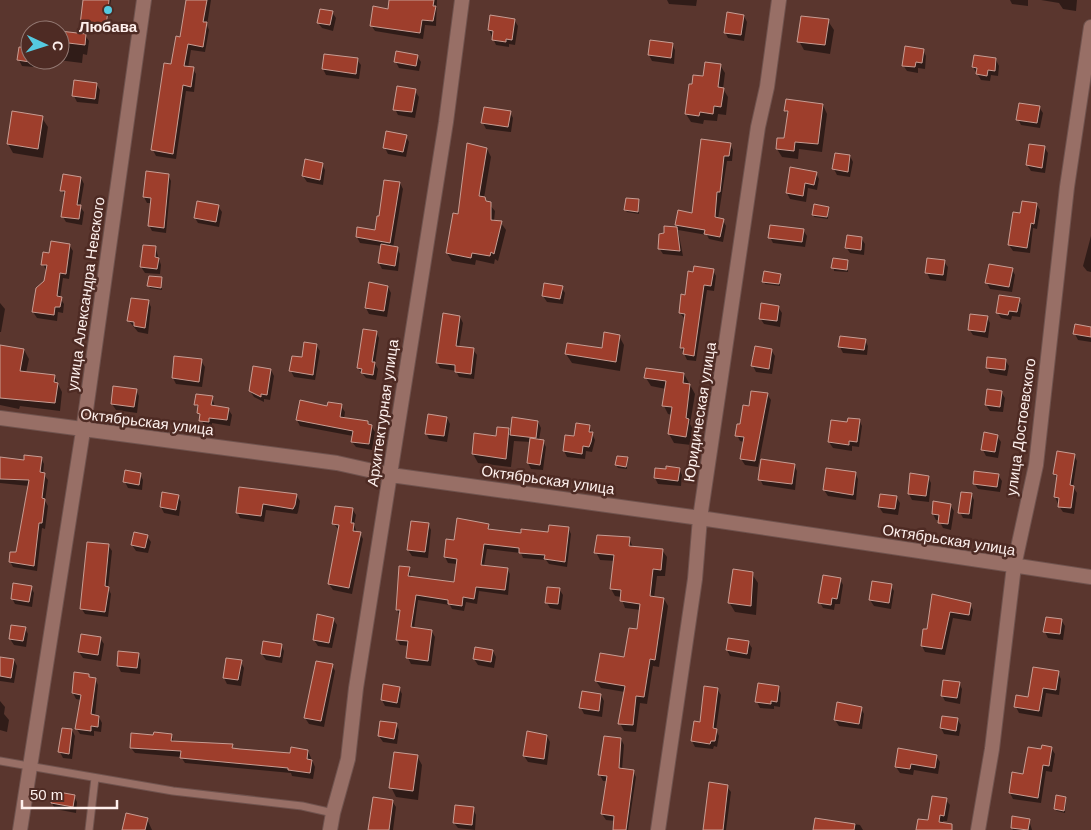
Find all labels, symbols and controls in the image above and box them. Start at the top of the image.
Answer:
marker: Любава [102,4,114,16]
place label: Любава [79,18,138,35]
north arrow [20,20,70,70]
text: С [50,40,66,52]
street label: улица Александра Невского [63,196,108,392]
street label: Архитектурная улица [364,337,401,488]
street label: Юридическая улица [680,340,719,483]
street label: улица Достоевского [1002,357,1039,497]
street label: Октябрьская улица [79,405,215,438]
street label: Октябрьская улица [480,462,616,497]
street label: Октябрьская улица [881,521,1017,559]
scale bar [22,778,118,810]
text: 50 m [30,786,63,803]

